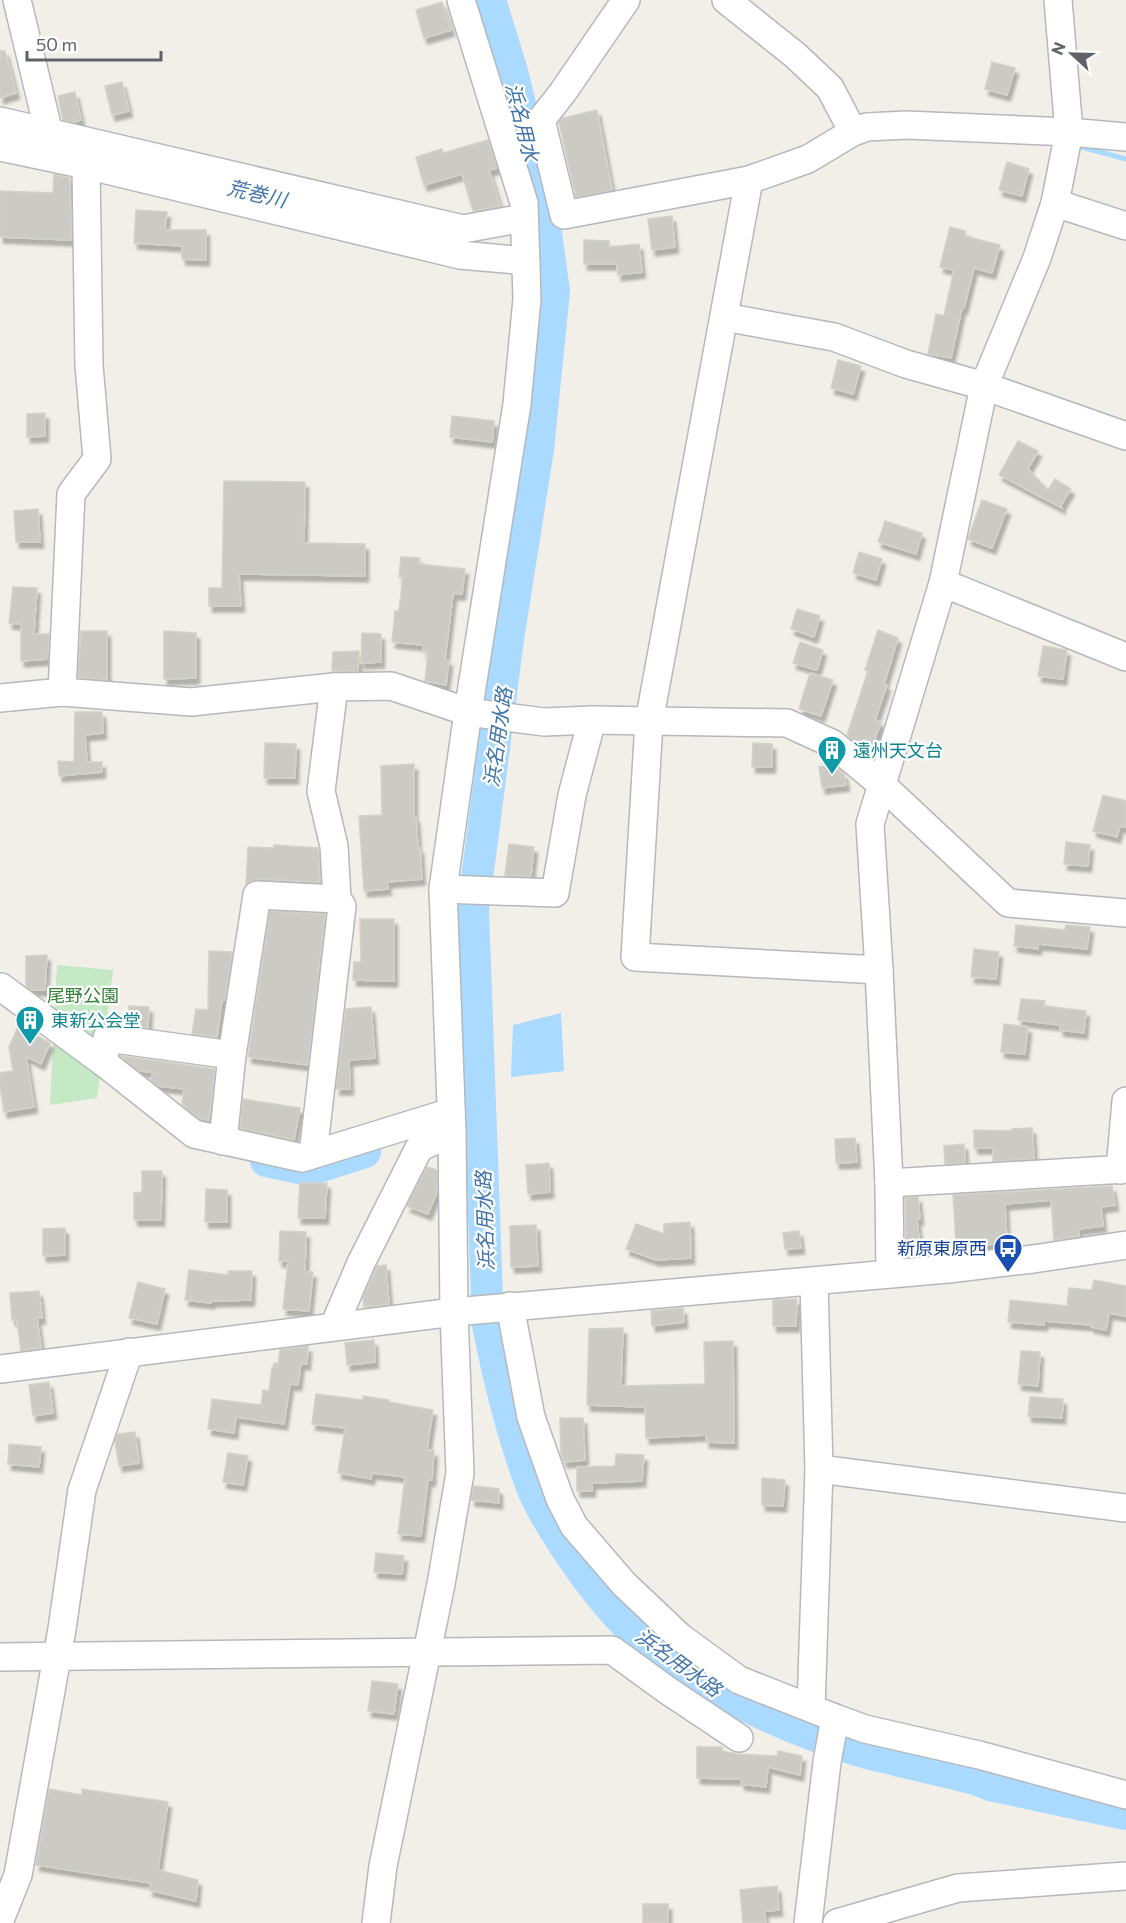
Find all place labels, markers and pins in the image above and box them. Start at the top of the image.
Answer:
building icon: 遠州天文台 [816,734,848,776]
place label: 遠州天文台 [853,739,943,761]
building icon: 東新公会堂 [14,1004,46,1046]
place label: 東新公会堂 [51,1009,141,1031]
bus stop icon: 新原東原西 [992,1232,1024,1274]
place label: 新原東原西 [897,1237,987,1259]

